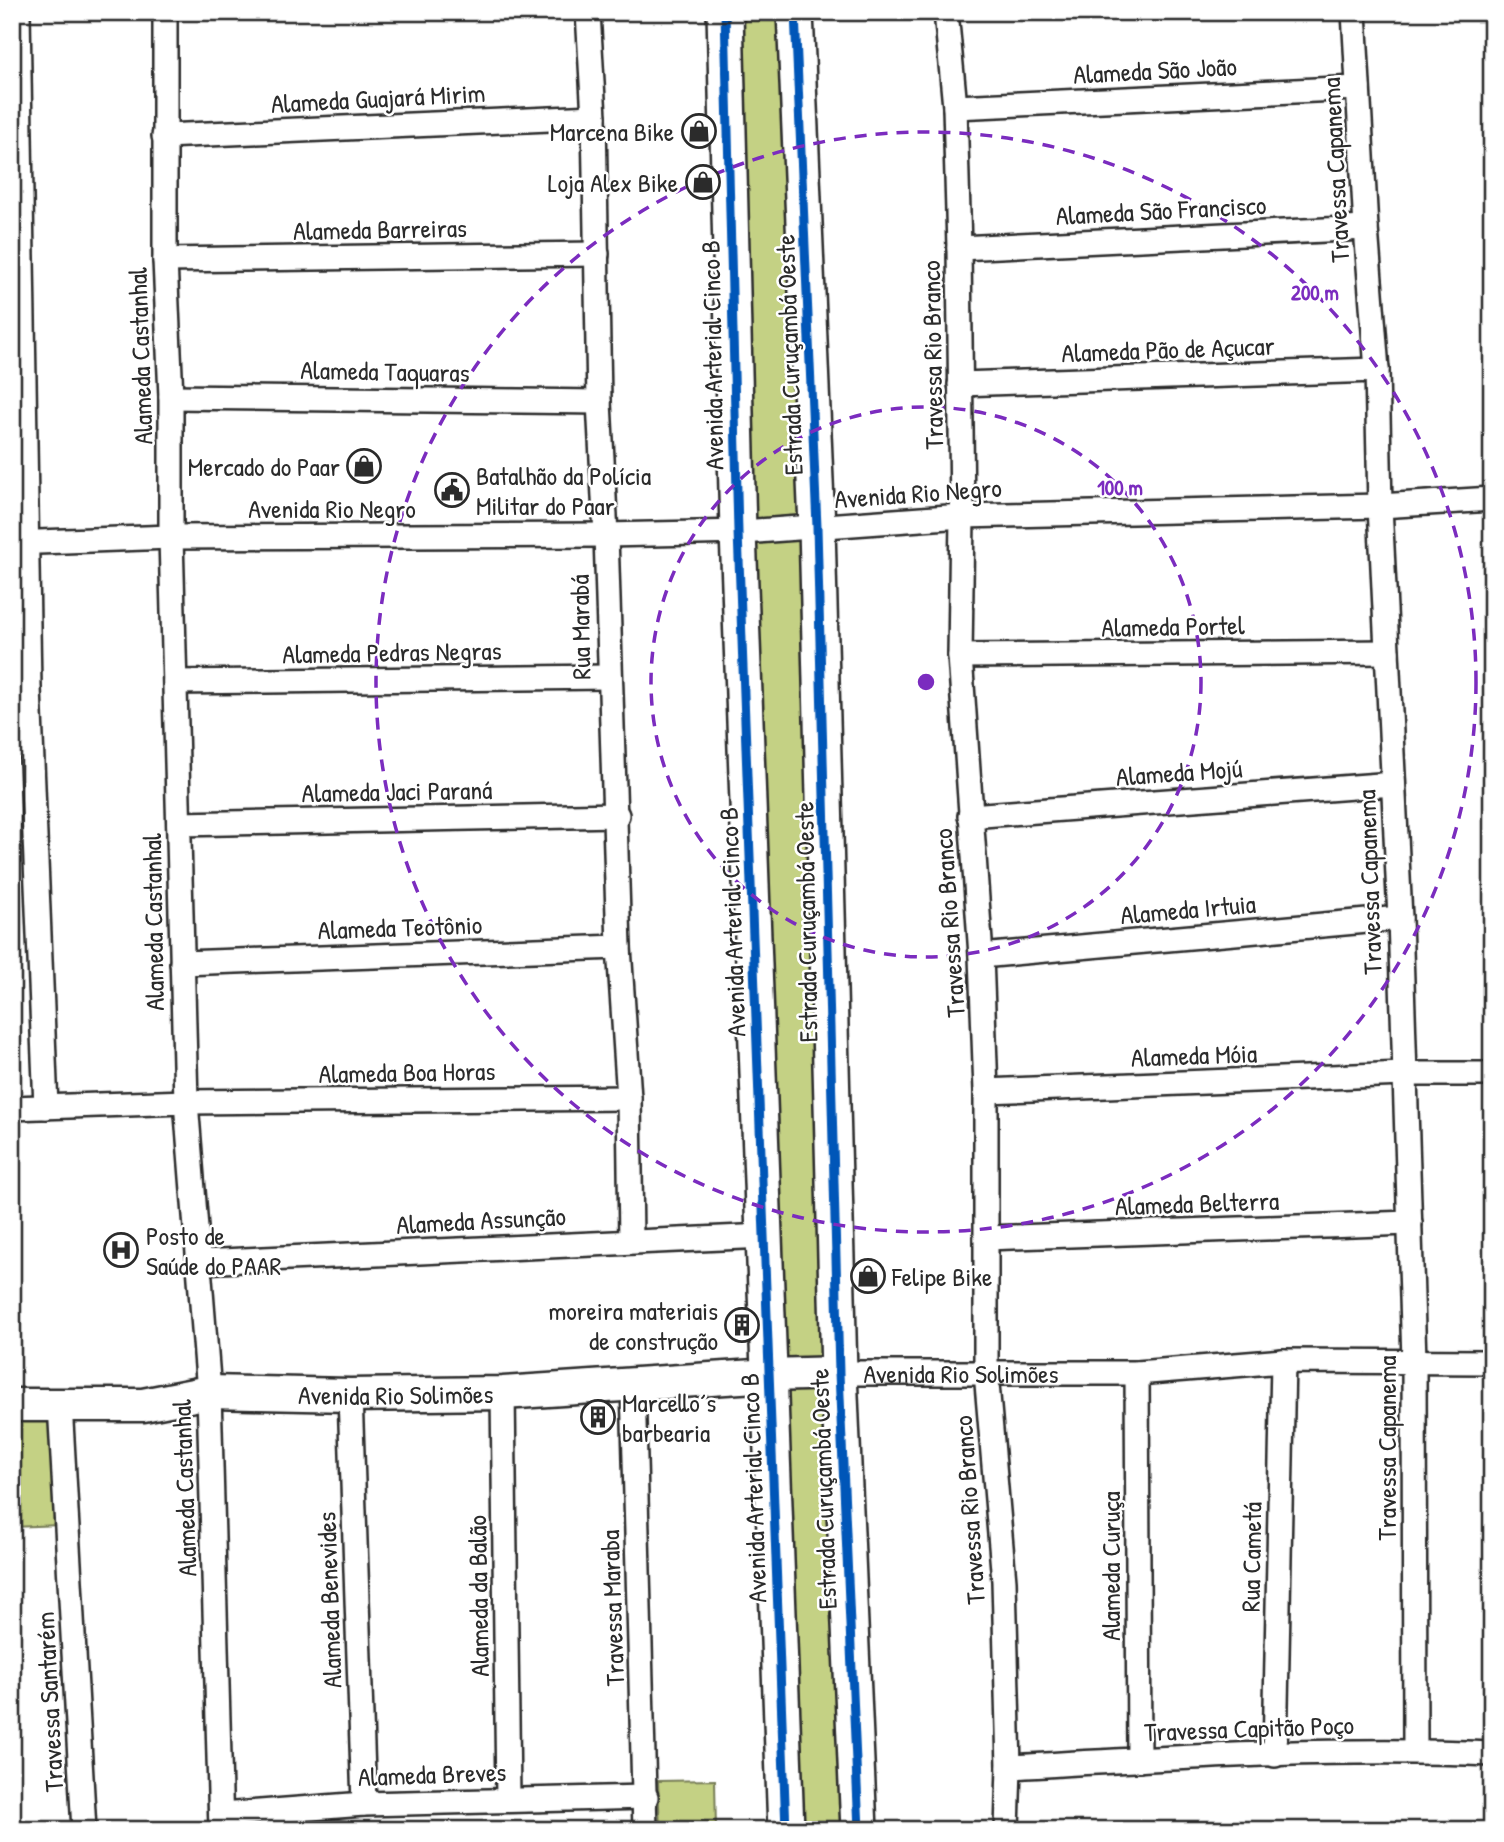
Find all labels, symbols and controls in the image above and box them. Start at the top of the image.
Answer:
street label: Alameda São João [1072,48,1238,92]
street label: Alameda Guajará Mirim [270,75,486,121]
street label: Travessa Capanema [1313,77,1357,263]
shop icon: Marcena Bike [680,112,718,150]
place label: Marcena Bike [550,114,674,149]
shop icon: Loja Alex Bike [684,163,722,201]
place label: Loja Alex Bike [548,165,678,200]
street label: Alameda São Francisco [1055,187,1267,233]
street label: Alameda Barreiras [293,210,467,248]
street label: Estrada Curuçambá Oeste [767,234,811,476]
street label: Avenida Arterial Cinco B [692,240,732,470]
street label: Travessa Rio Branco [913,260,951,450]
street label: Alameda Castanhal [119,267,161,445]
text: 200 m [1291,278,1339,307]
street label: Alameda Pão de Açucar [1061,328,1275,370]
street label: Alameda Taquaras [300,352,470,390]
shop icon: Mercado do Paar [345,447,383,485]
place label: Mercado do Paar [188,449,340,484]
place label: Batalhão da Polícia Militar do Paar [476,458,651,523]
street label: Avenida Rio Negro [833,470,1003,516]
public building icon: Batalhão da Polícia Militar do Paar [433,471,471,509]
text: 100 m [1097,473,1143,502]
street label: Avenida Rio Negro [248,491,416,526]
street label: Rua Marabá [562,574,598,680]
street label: Alameda Portel [1101,607,1245,645]
street label: Alameda Pedras Negras [282,633,502,671]
centre of rings [914,670,938,694]
street label: Alameda Mojú [1115,750,1243,794]
street label: Alameda Jaci Paraná [301,772,493,810]
street label: Travessa Capanema [1348,789,1390,975]
street label: Estrada Curuçambá Oeste [786,801,826,1043]
street label: Avenida Arterial Cinco B [711,807,753,1037]
street label: Travessa Rio Branco [925,827,973,1019]
street label: Alameda Castanhal [134,833,172,1011]
street label: Alameda Irtuia [1119,886,1257,932]
street label: Alameda Teotônio [317,907,483,947]
street label: Alameda Móia [1130,1035,1258,1075]
street label: Alameda Boa Horas [318,1053,496,1091]
street label: Alameda Belterra [1114,1183,1280,1223]
street label: Alameda Assunção [395,1198,567,1242]
place label: Posto de Saúde do PAAR [146,1218,281,1283]
hospital icon: Posto de Saúde do PAAR [102,1231,140,1269]
shop icon: Felipe Bike [849,1257,887,1295]
place label: Felipe Bike [891,1259,992,1294]
place label: moreira materiais de construção [548,1293,718,1358]
building icon: moreira materiais de construção [723,1306,761,1344]
street label: Travessa Capanema [1369,1355,1404,1541]
street label: Avenida Rio Solimões [863,1356,1059,1391]
street label: Estrada Curuçambá Oeste [801,1368,845,1610]
street label: Avenida Arterial Cinco B [732,1373,774,1603]
street label: Avenida Rio Solimões [298,1376,494,1413]
place label: Marcello´s barbearia [622,1385,716,1450]
building icon: Marcello´s barbearia [579,1398,617,1436]
street label: Alameda Castanhal [163,1399,205,1577]
street label: Travessa Rio Branco [945,1414,993,1606]
street label: Alameda Curuça [1093,1491,1128,1641]
street label: Rua Cametá [1233,1502,1269,1612]
street label: Alameda Benevides [308,1511,350,1689]
street label: Alameda da Balão [459,1515,497,1677]
street label: Travessa Maraba [592,1529,632,1687]
street label: Travessa Santarém [27,1611,71,1793]
street label: Travessa Capitão Poço [1144,1707,1354,1749]
street label: Alameda Breves [357,1754,507,1794]

